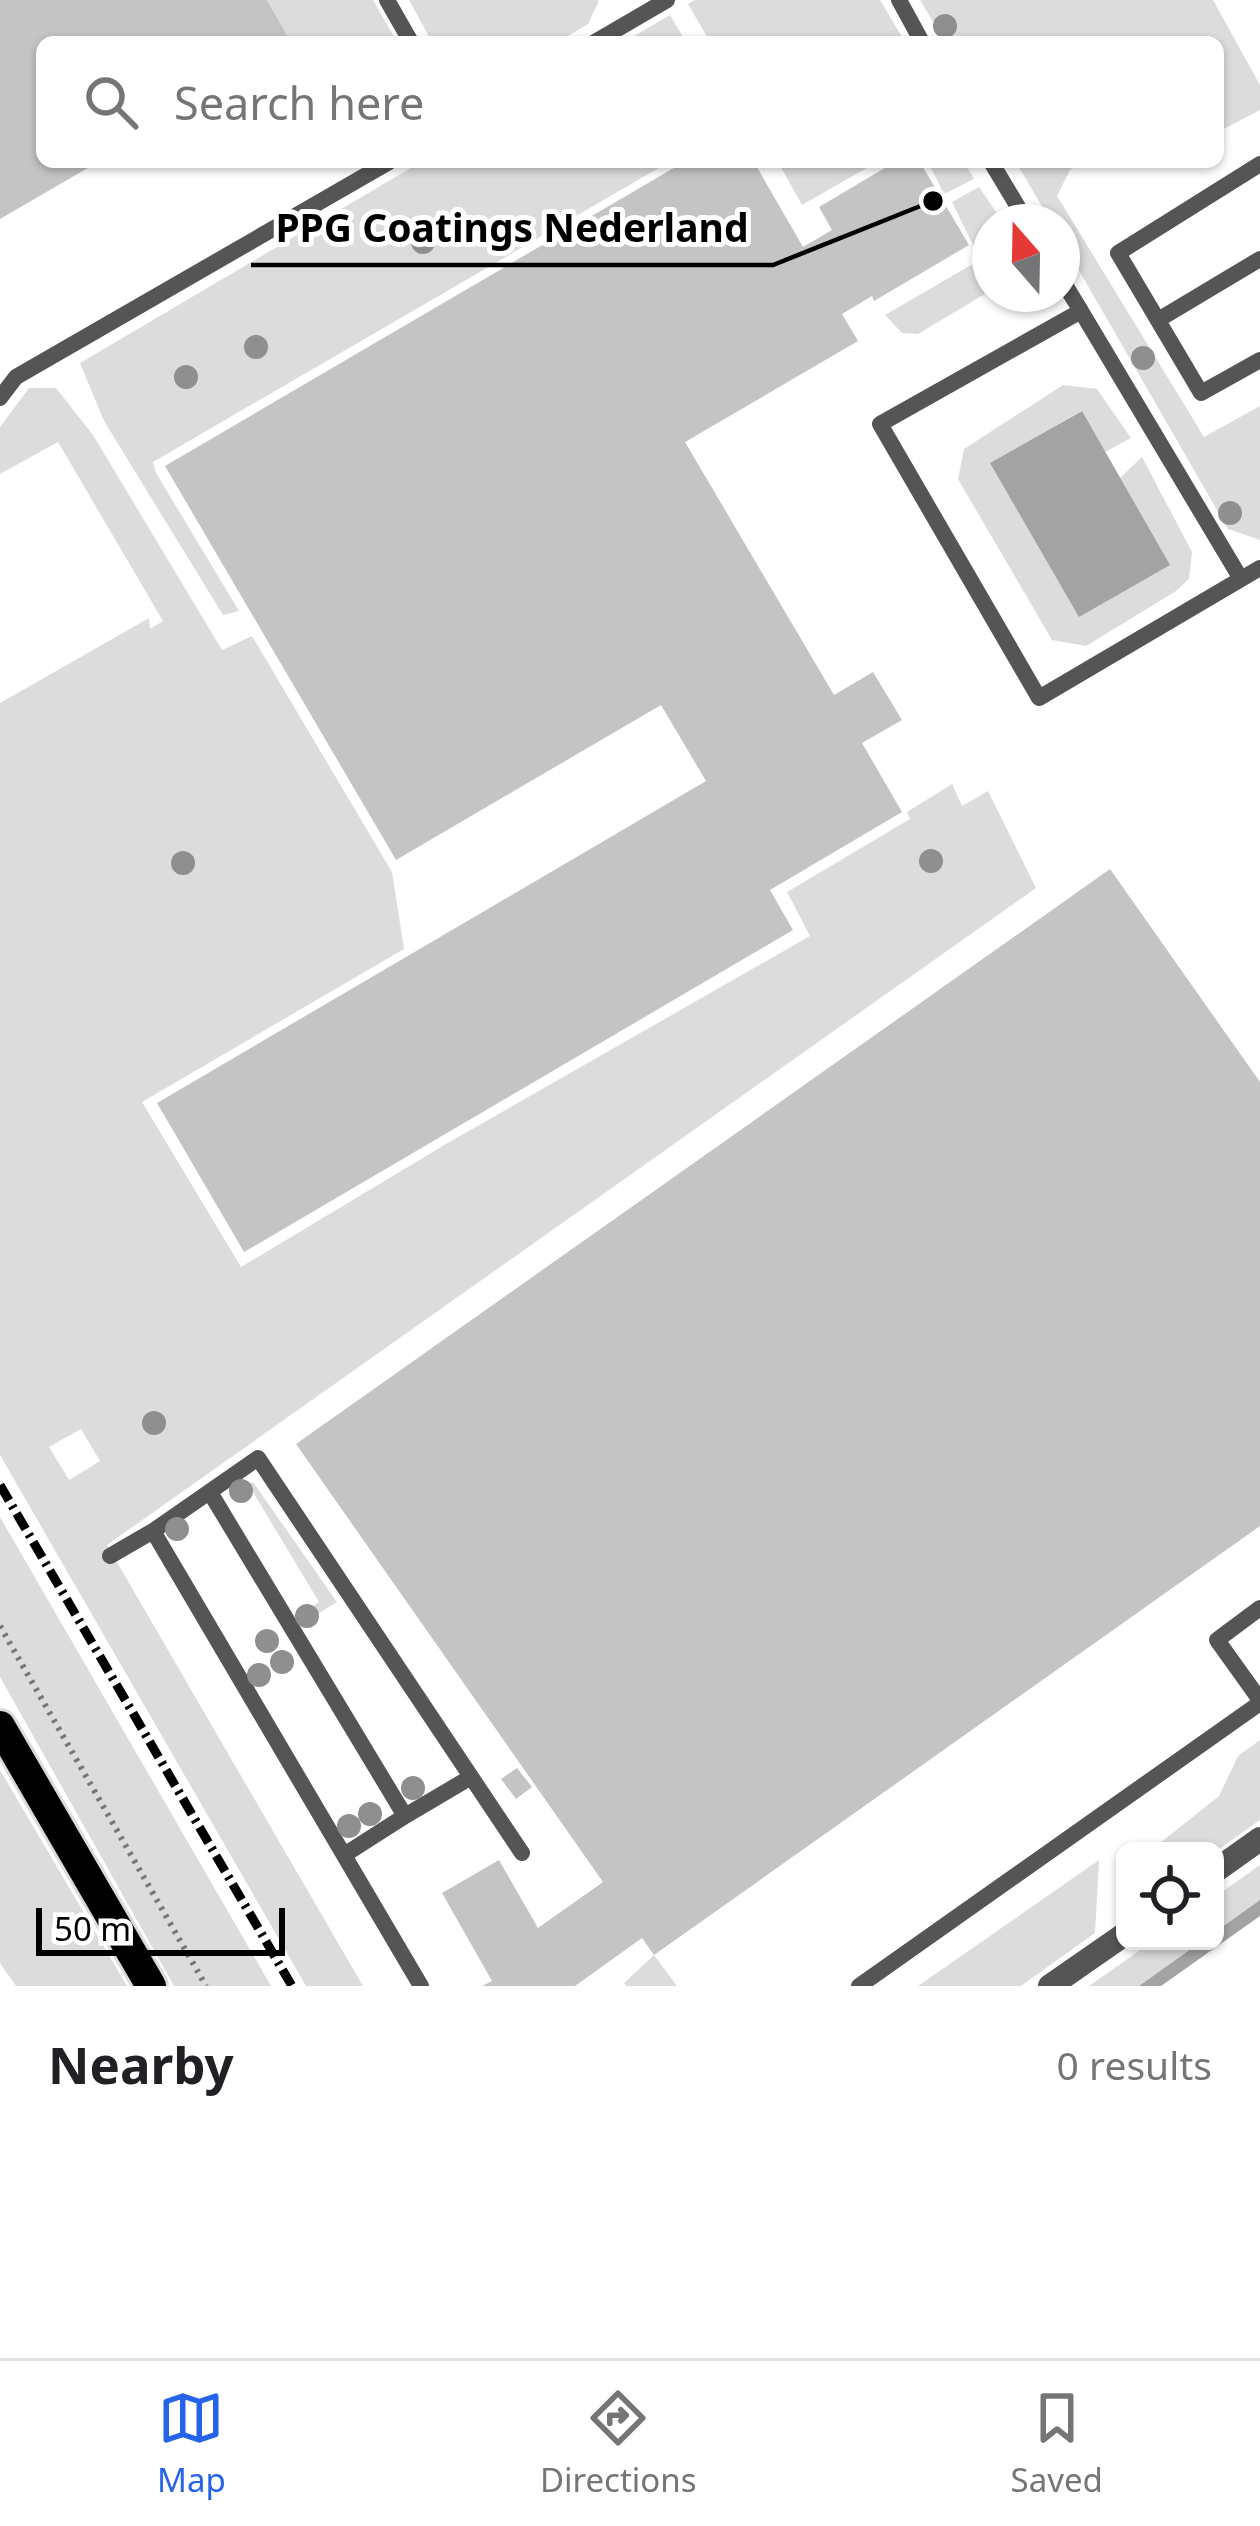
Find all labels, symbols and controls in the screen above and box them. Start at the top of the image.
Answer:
search box [36,36,1224,168]
icon: search [78,69,144,135]
text: Search here [174,72,424,133]
callout: PPG Coatings Nederland [251,190,773,265]
text: PPG Coatings Nederland [275,200,749,253]
north arrow [972,204,1080,312]
map controls [1116,1842,1224,1950]
button: locate [1116,1842,1224,1950]
scale bar [36,1902,285,1955]
text: 50 m [54,1906,131,1951]
text: Nearby [48,2029,234,2099]
text: 0 results [1057,2038,1212,2091]
tab: Map [157,2385,226,2502]
tab: Directions [540,2385,697,2502]
tab: Saved [1011,2385,1103,2502]

